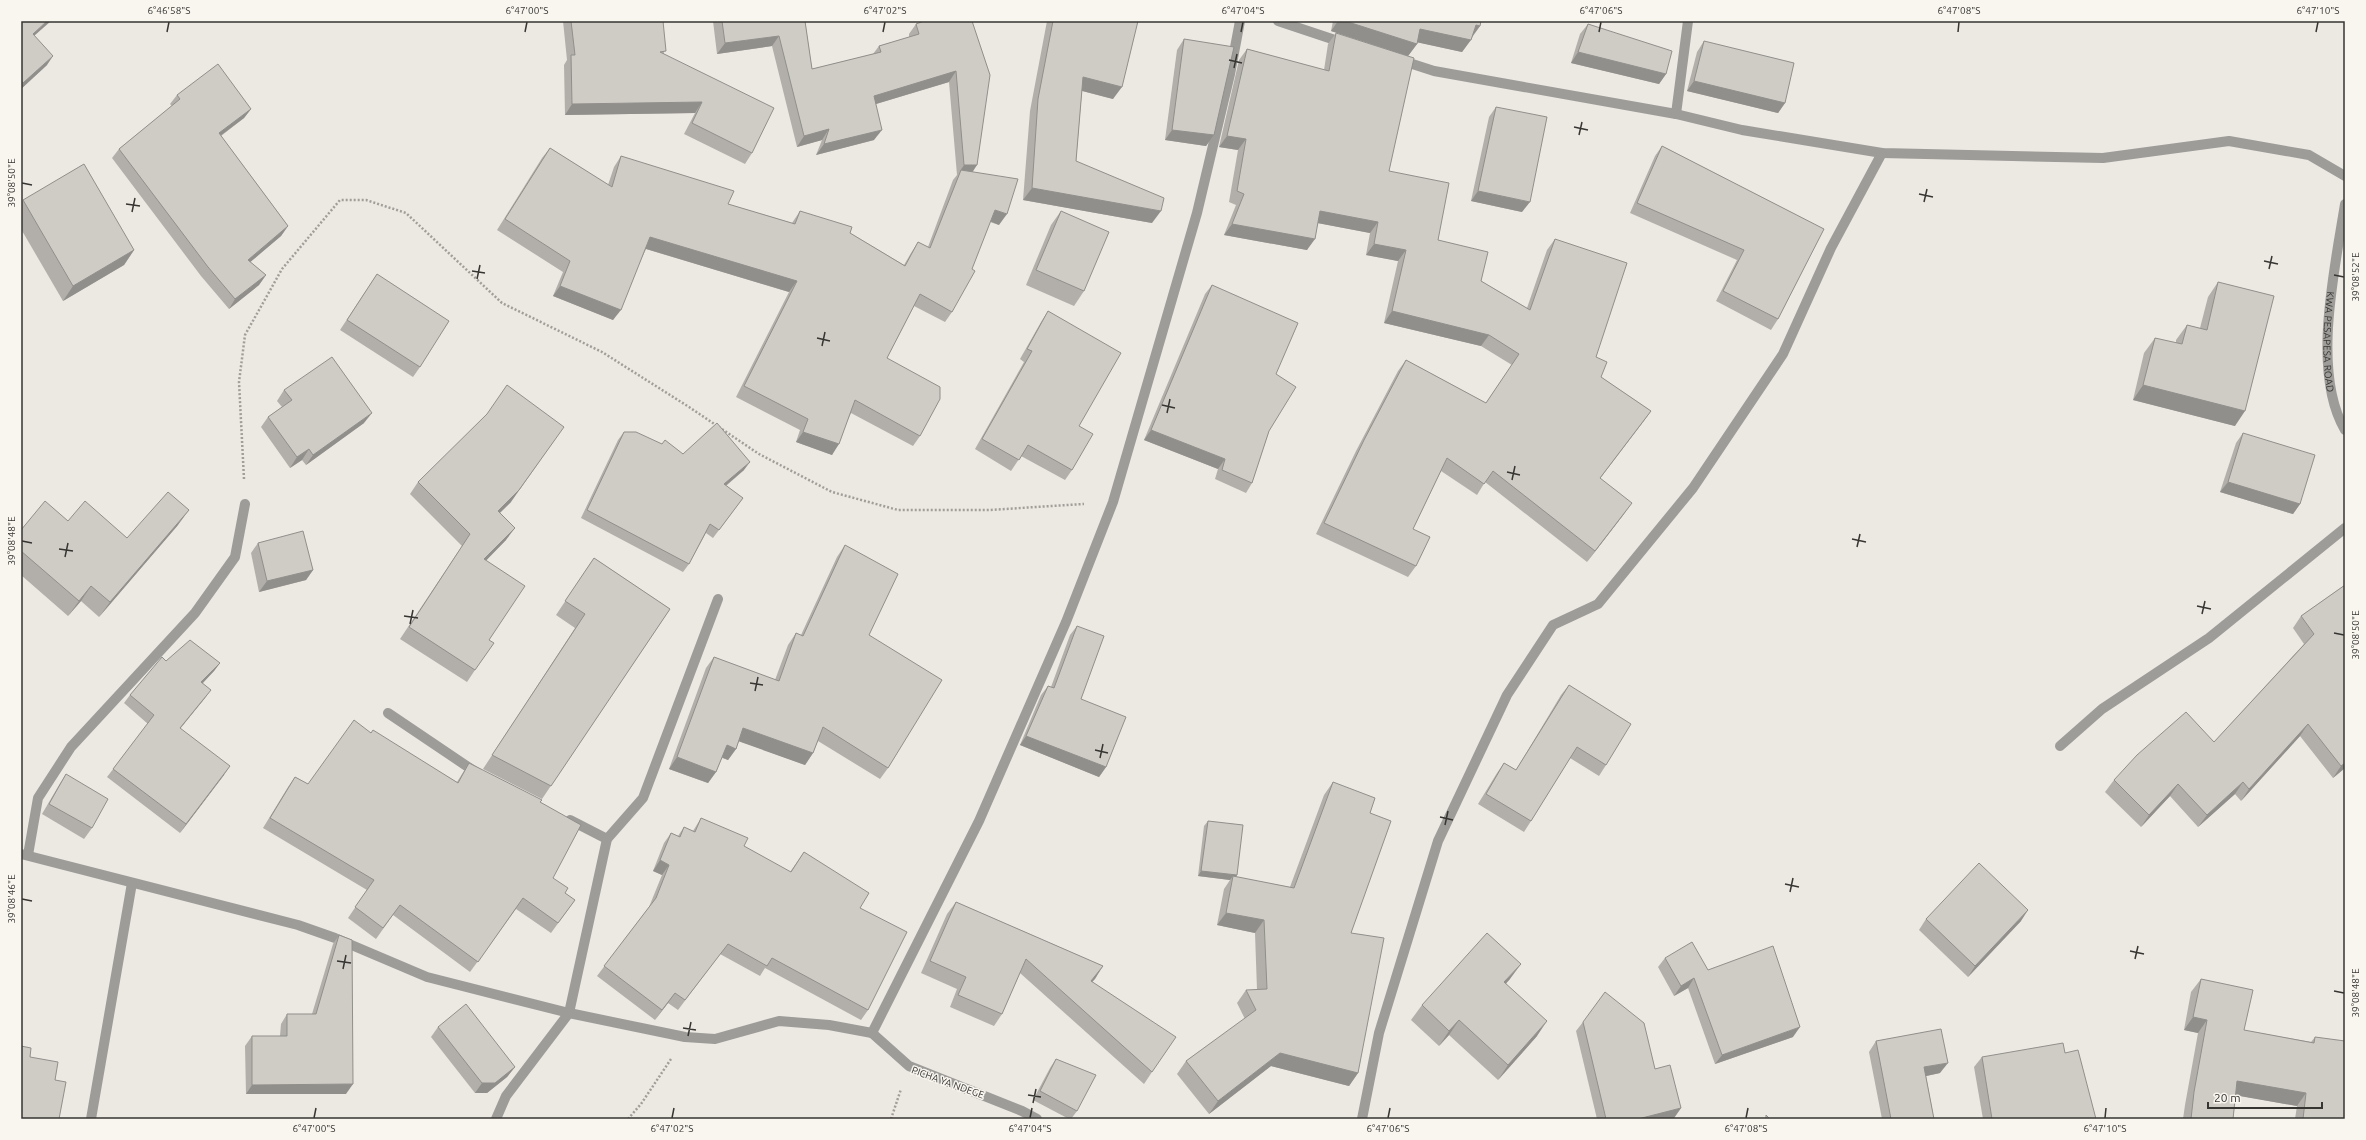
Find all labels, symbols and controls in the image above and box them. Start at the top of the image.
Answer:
text: 6°46'58"S [147,5,191,16]
text: 6°47'00"S [505,5,549,16]
text: 6°47'02"S [863,5,907,16]
text: 6°47'04"S [1221,5,1265,16]
text: 6°47'06"S [1579,5,1623,16]
text: 6°47'08"S [1937,5,1981,16]
text: 6°47'10"S [2296,5,2340,16]
text: 39°08'50"E [6,158,17,208]
text: 39°08'52"E [2350,252,2361,302]
street label: KWA PESAPESA ROAD [2321,291,2336,393]
text: 39°08'48"E [6,516,17,566]
text: 39°08'50"E [2350,610,2361,660]
text: 39°08'46"E [6,874,17,924]
text: 39°08'48"E [2350,968,2361,1018]
street label: PICHA YA NDEGE [910,1064,986,1101]
scale bar [2208,1084,2322,1110]
text: 20 m [2214,1091,2241,1104]
text: 6°47'00"S [292,1123,336,1134]
text: 6°47'02"S [650,1123,694,1134]
text: 6°47'04"S [1008,1123,1052,1134]
text: 6°47'06"S [1366,1123,1410,1134]
text: 6°47'08"S [1724,1123,1768,1134]
text: 6°47'10"S [2083,1123,2127,1134]

